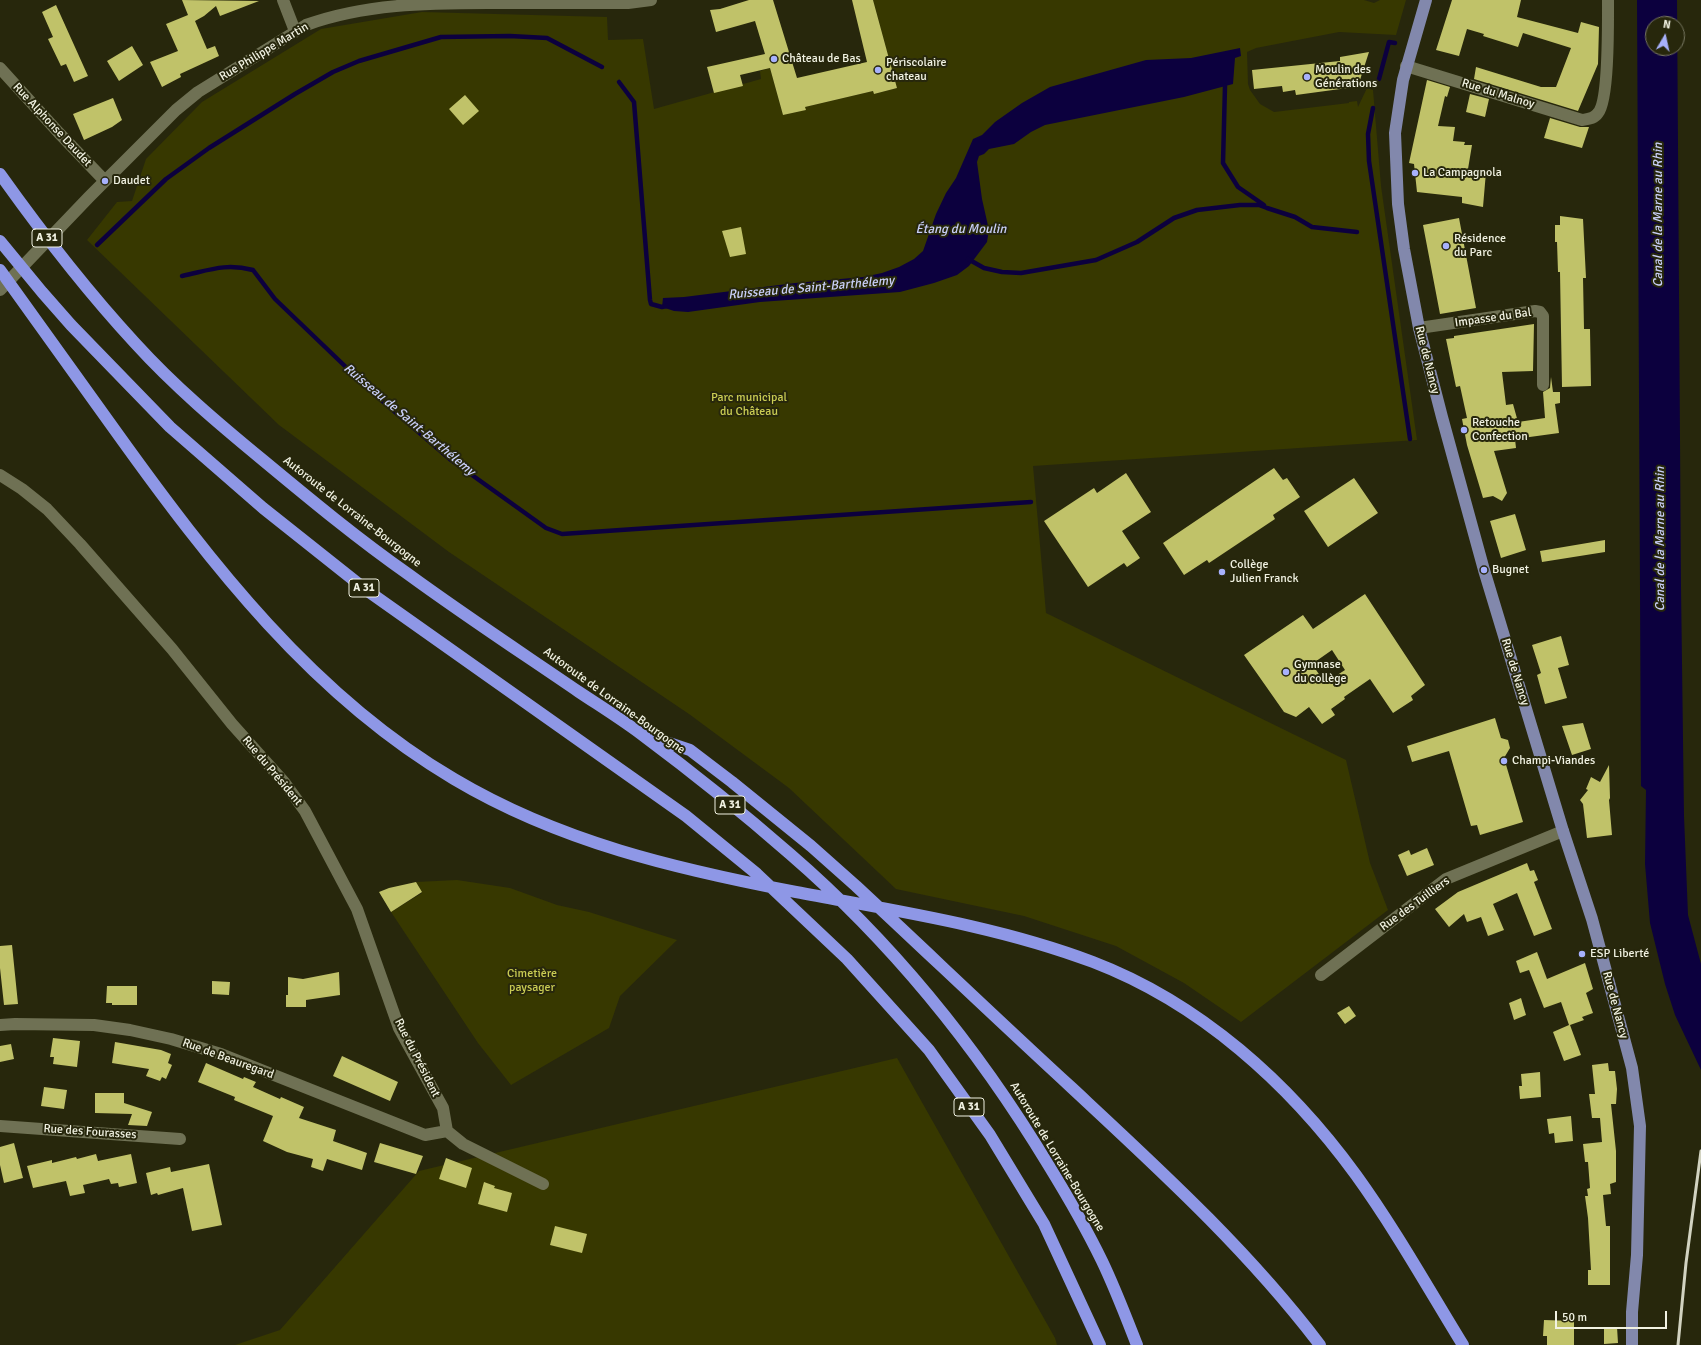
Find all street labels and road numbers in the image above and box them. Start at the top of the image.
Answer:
street label: Rue Philippe Martin [217,20,311,84]
street label: Rue du Malnoy [1460,76,1536,112]
street label: Rue Alphonse Daudet [9,80,95,170]
road number: A 31 [32,229,62,247]
street label: Impasse du Bal [1454,306,1532,330]
street label: Rue de Nancy [1412,325,1442,395]
street label: Autoroute de Lorraine-Bourgogne [280,453,424,571]
road number: A 31 [349,579,379,597]
street label: Rue de Nancy [1498,637,1532,707]
street label: Autoroute de Lorraine-Bourgogne [540,645,688,757]
street label: Rue du Président [239,733,305,809]
road number: A 31 [715,796,745,814]
street label: Rue des Tuilliers [1377,874,1453,934]
street label: Rue de Nancy [1599,970,1631,1040]
street label: Rue du Président [391,1016,443,1100]
street label: Rue de Beauregard [180,1036,276,1082]
street label: Autoroute de Lorraine-Bourgogne [1007,1080,1107,1234]
road number: A 31 [954,1098,984,1116]
street label: Rue des Fourasses [43,1122,137,1142]

